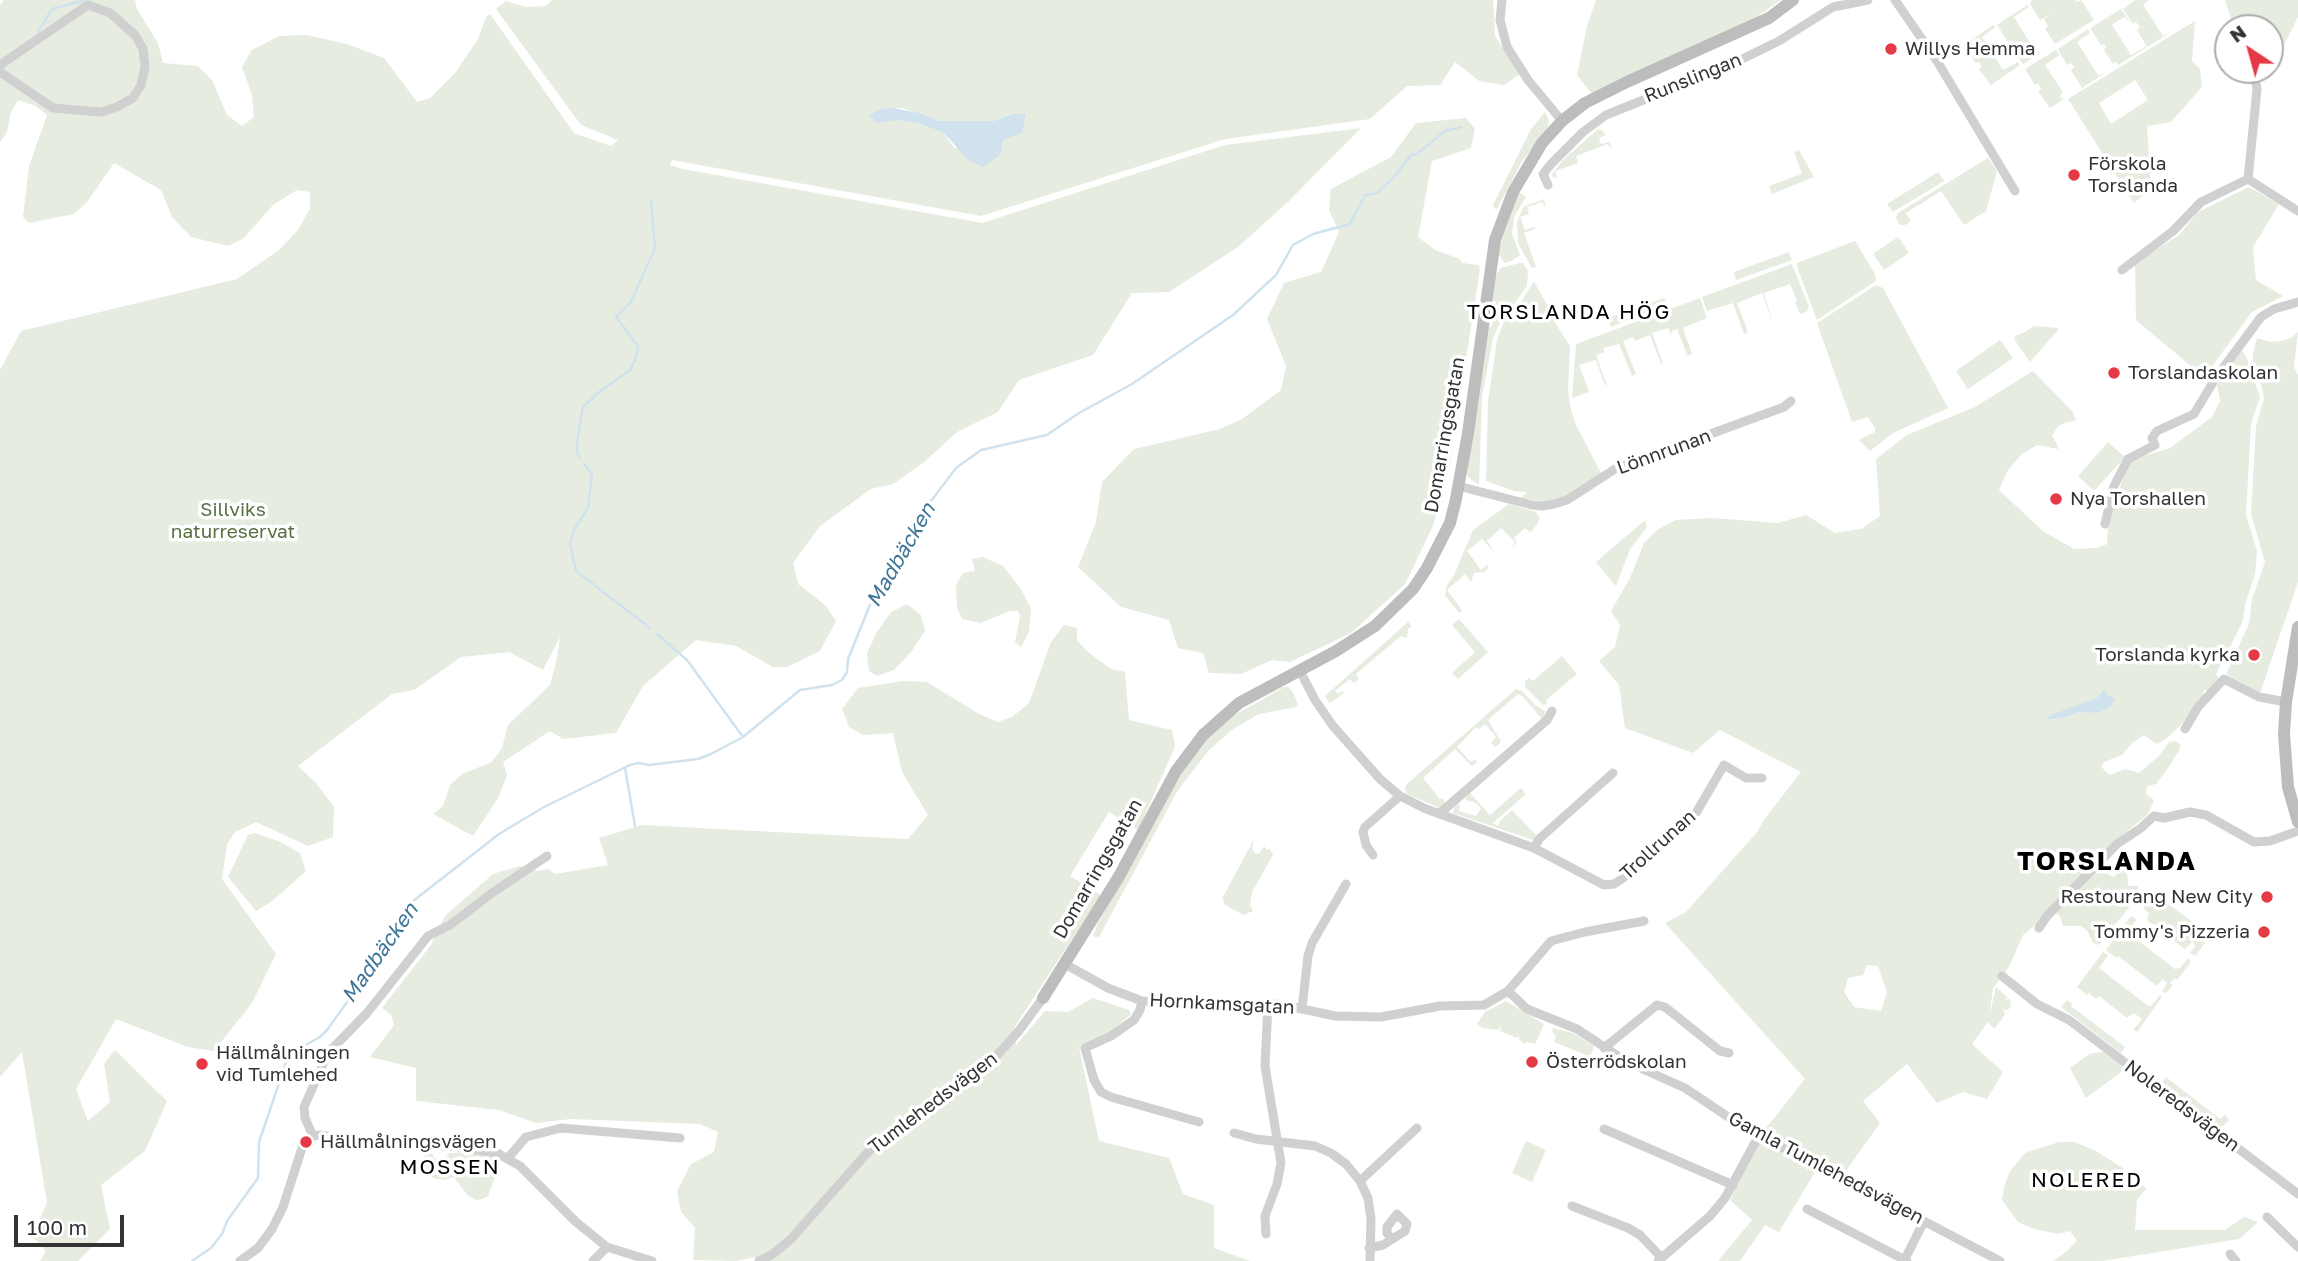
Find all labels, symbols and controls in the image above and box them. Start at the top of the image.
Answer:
north arrow [2214,14,2284,84]
text: N [2225,20,2250,47]
place label: Willys Hemma [1905,38,2035,60]
marker: Willys Hemma [1883,41,1899,57]
street label: Runslingan [1641,48,1745,108]
place label: Förskola Torslanda [2088,153,2178,197]
marker: Förskola Torslanda [2066,167,2082,183]
district label: TORSLANDA HÖG [1468,299,1670,325]
street label: Domarringsgatan [1420,355,1470,515]
place label: Torslandaskolan [2128,362,2278,384]
marker: Torslandaskolan [2106,365,2122,381]
street label: Lönnrunan [1614,424,1714,480]
place label: Nya Torshallen [2070,488,2206,510]
marker: Nya Torshallen [2048,491,2064,507]
park label: Sillviks naturreservat [171,499,295,543]
water label: Madbäcken [861,499,941,611]
place label: Torslanda kyrka [2095,644,2240,666]
marker: Torslanda kyrka [2246,647,2262,663]
street label: Domarringsgatan [1049,795,1147,943]
street label: Trollrunan [1615,805,1701,885]
district label: TORSLANDA [2018,846,2196,878]
place label: Restourang New City [2061,886,2253,908]
marker: Restourang New City [2259,889,2275,905]
water label: Madbäcken [337,898,423,1008]
place label: Tommy's Pizzeria [2094,921,2250,943]
marker: Tommy's Pizzeria [2256,924,2272,940]
street label: Hornkamsgatan [1149,989,1295,1019]
place label: Hällmålningen vid Tumlehed [216,1042,350,1086]
street label: Tumlehedsvägen [864,1047,1002,1159]
place label: Österrödskolan [1546,1051,1687,1073]
marker: Österrödskolan [1524,1054,1540,1070]
street label: Noleredsvägen [2120,1055,2244,1157]
marker: Hällmålningen vid Tumlehed [194,1056,210,1072]
street label: Gamla Tumlehedsvägen [1725,1107,1927,1229]
place label: Hällmålningsvägen [320,1131,497,1153]
marker: Hällmålningsvägen [298,1134,314,1150]
district label: MOSSEN [400,1154,500,1180]
district label: NOLERED [2032,1167,2142,1193]
scale bar [18,1202,128,1246]
text: 100 m [27,1214,87,1240]

